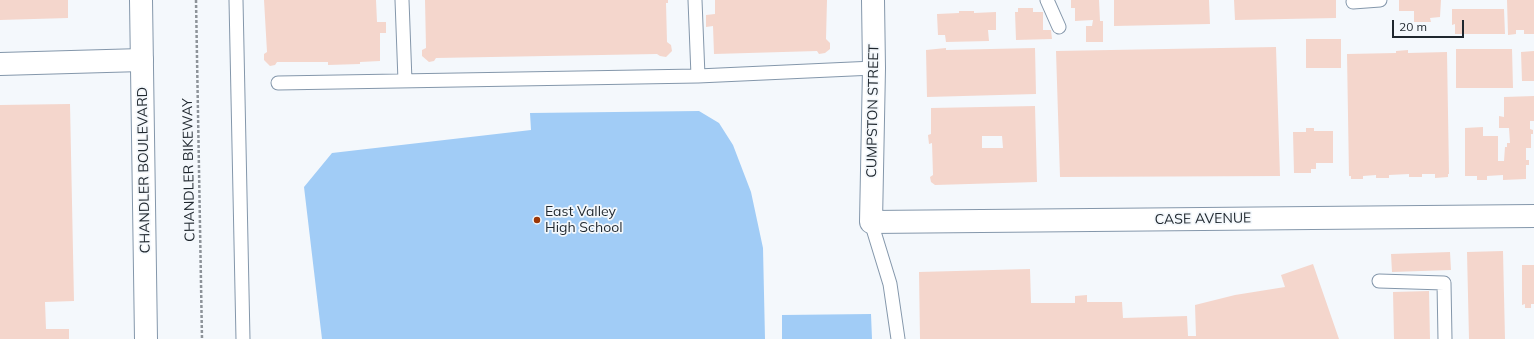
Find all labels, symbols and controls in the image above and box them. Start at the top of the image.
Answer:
scale bar [1394,12,1466,38]
text: 20 m [1399,19,1427,34]
street label: CUMPSTON STREET [863,44,883,178]
street label: CHANDLER BOULEVARD [134,87,154,253]
street label: CHANDLER BIKEWAY [179,98,199,242]
place label: East Valley High School [545,204,623,236]
street label: CASE AVENUE [1155,210,1251,228]
marker: East Valley High School [532,215,542,225]

